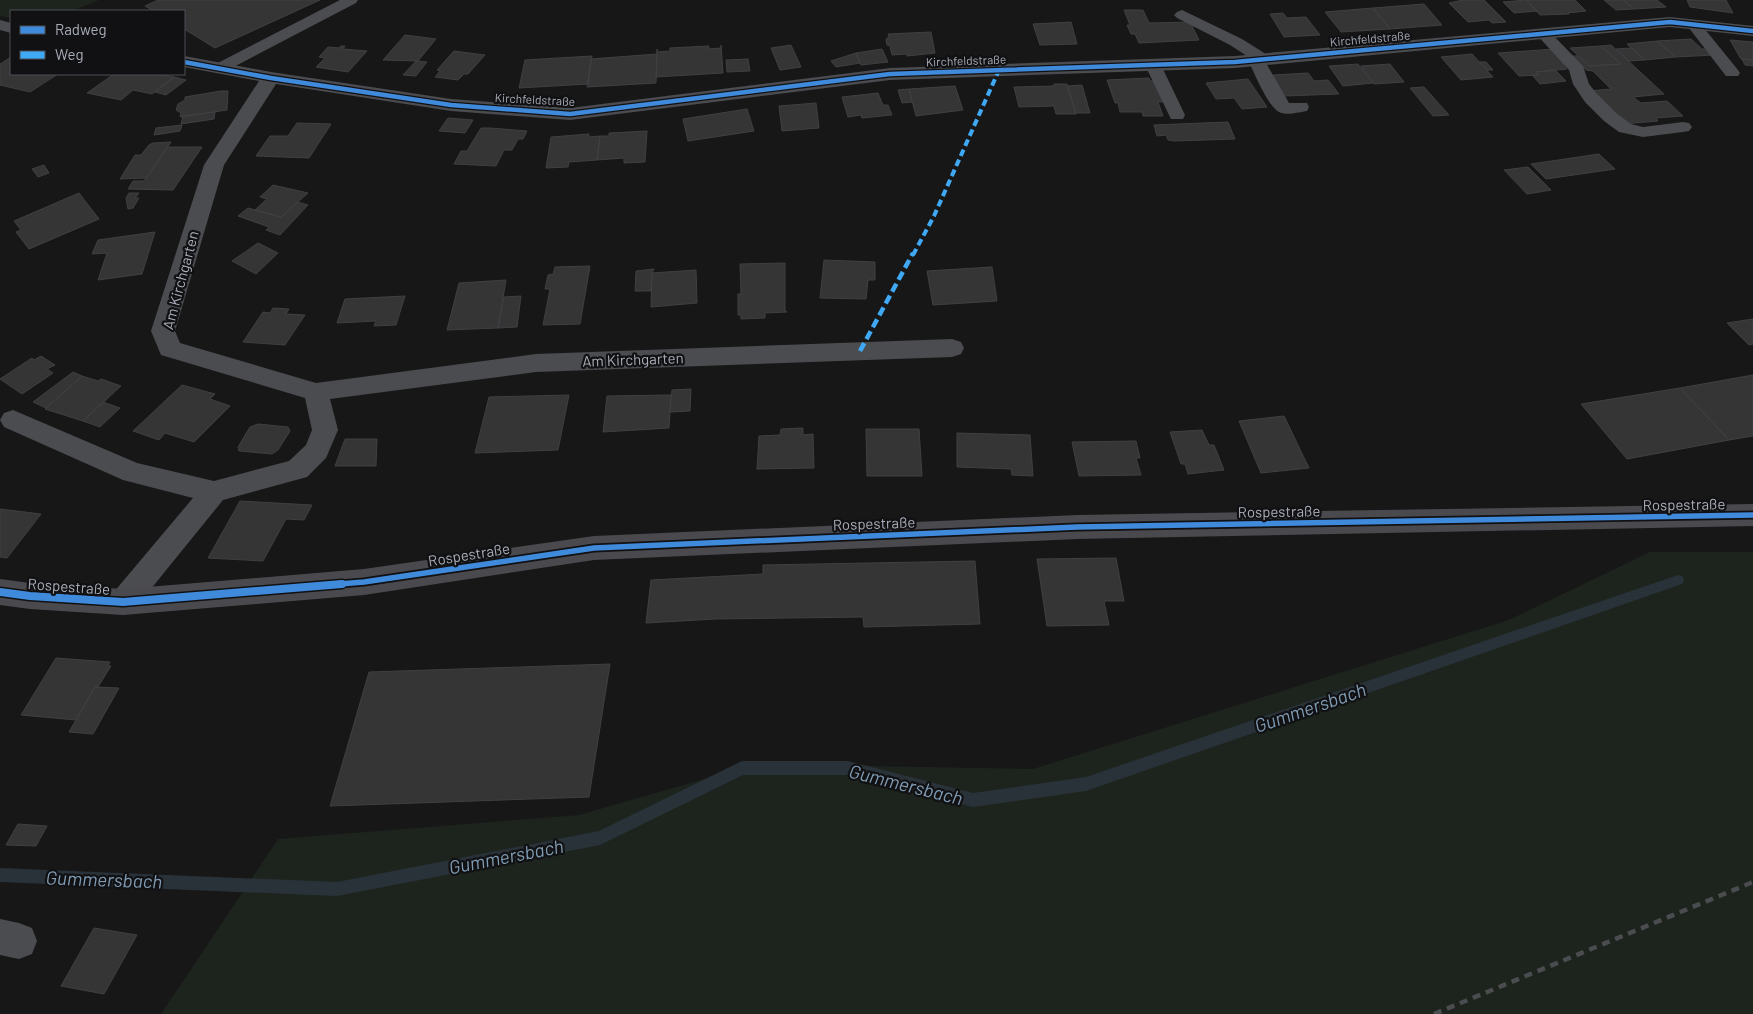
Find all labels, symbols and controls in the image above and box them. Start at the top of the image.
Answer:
legend [10,10,185,75]
text: Radweg [55,20,107,38]
street label: Kirchfeldstraße [1329,28,1411,48]
text: Weg [55,45,83,63]
street label: Kirchfeldstraße [926,52,1006,68]
street label: Kirchfeldstraße [494,90,576,108]
street label: Am Kirchgarten [158,229,202,331]
street label: Am Kirchgarten [582,348,684,370]
street label: Rospestraße [1643,494,1725,514]
street label: Rospestraße [1238,501,1320,521]
street label: Rospestraße [832,513,916,533]
street label: Rospestraße [427,539,511,569]
street label: Rospestraße [27,574,111,598]
water label: Gummersbach [1251,677,1369,737]
water label: Gummersbach [847,759,965,809]
water label: Gummersbach [447,834,565,878]
water label: Gummersbach [45,865,163,893]

